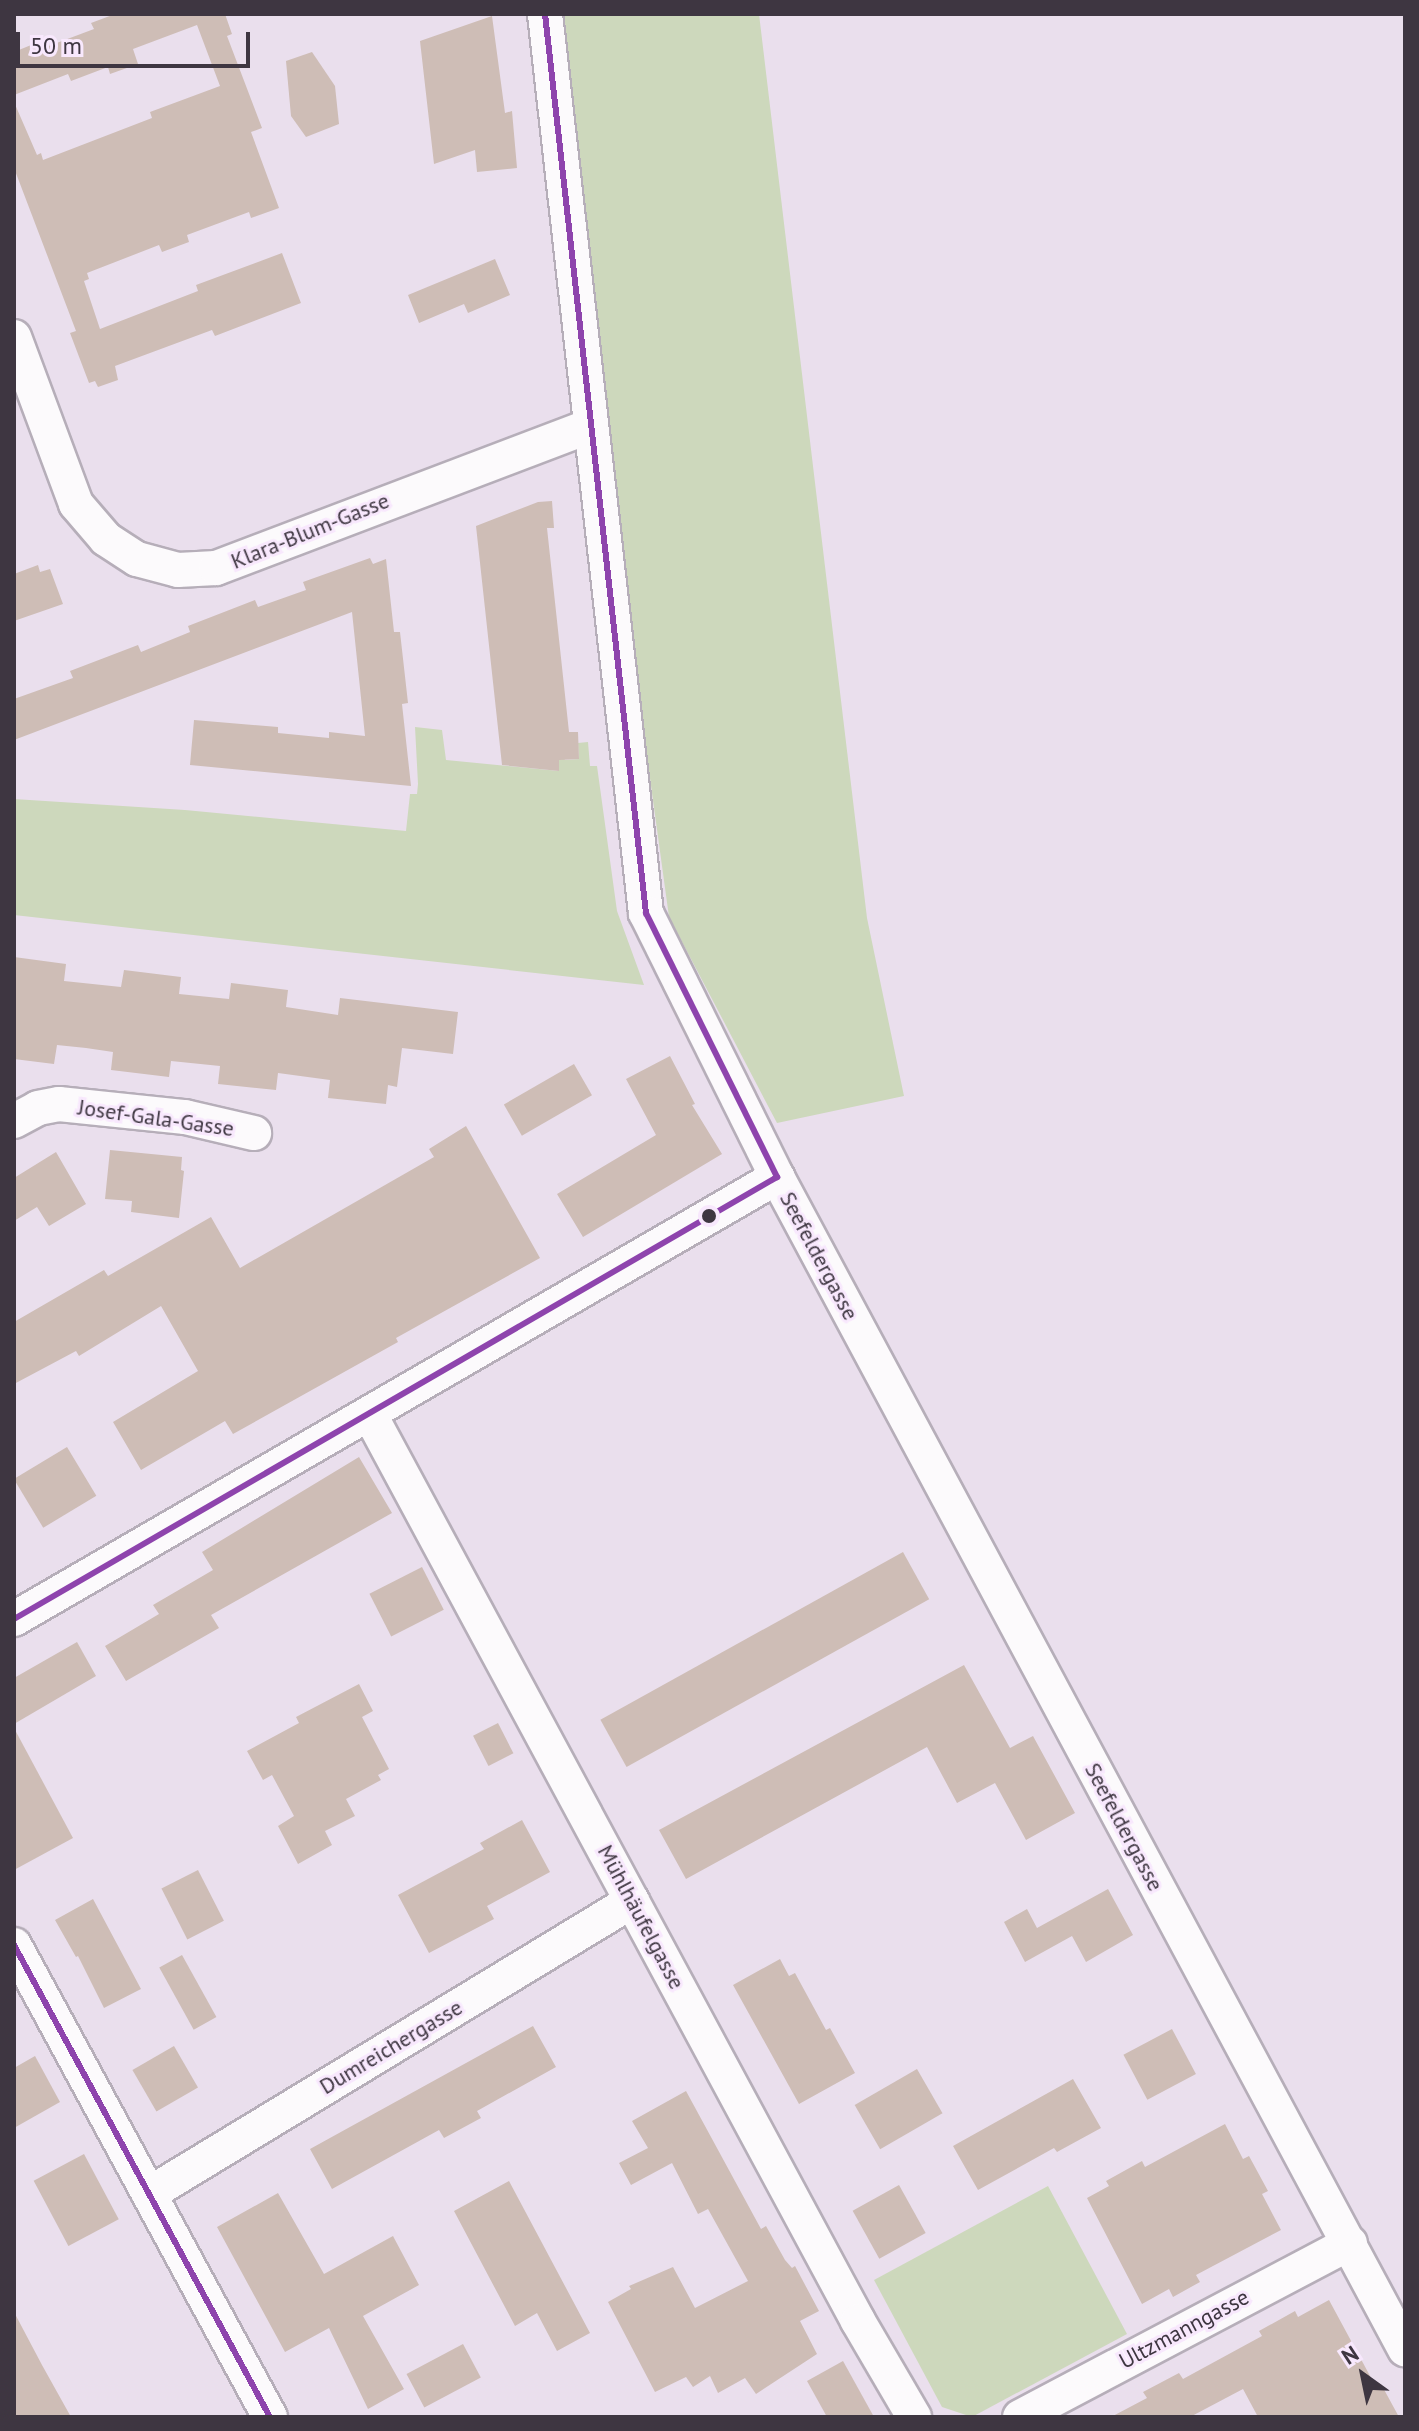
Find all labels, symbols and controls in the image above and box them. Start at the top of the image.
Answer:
scale bar [20,16,254,66]
text: 50 m [30,30,82,61]
street label: Klara-Blum-Gasse [227,487,393,575]
street label: Josef-Gala-Gasse [76,1094,236,1142]
street label: Seefeldergasse [774,1188,864,1324]
unlabelled marker [701,1208,717,1224]
street label: Seefeldergasse [1079,1759,1169,1895]
street label: Mühlhäufelgasse [592,1840,690,1994]
street label: Dumreichergasse [315,1994,467,2100]
street label: Ultzmanngasse [1115,2284,1253,2374]
north arrow [1323,2335,1403,2415]
text: N [1336,2339,1364,2371]

